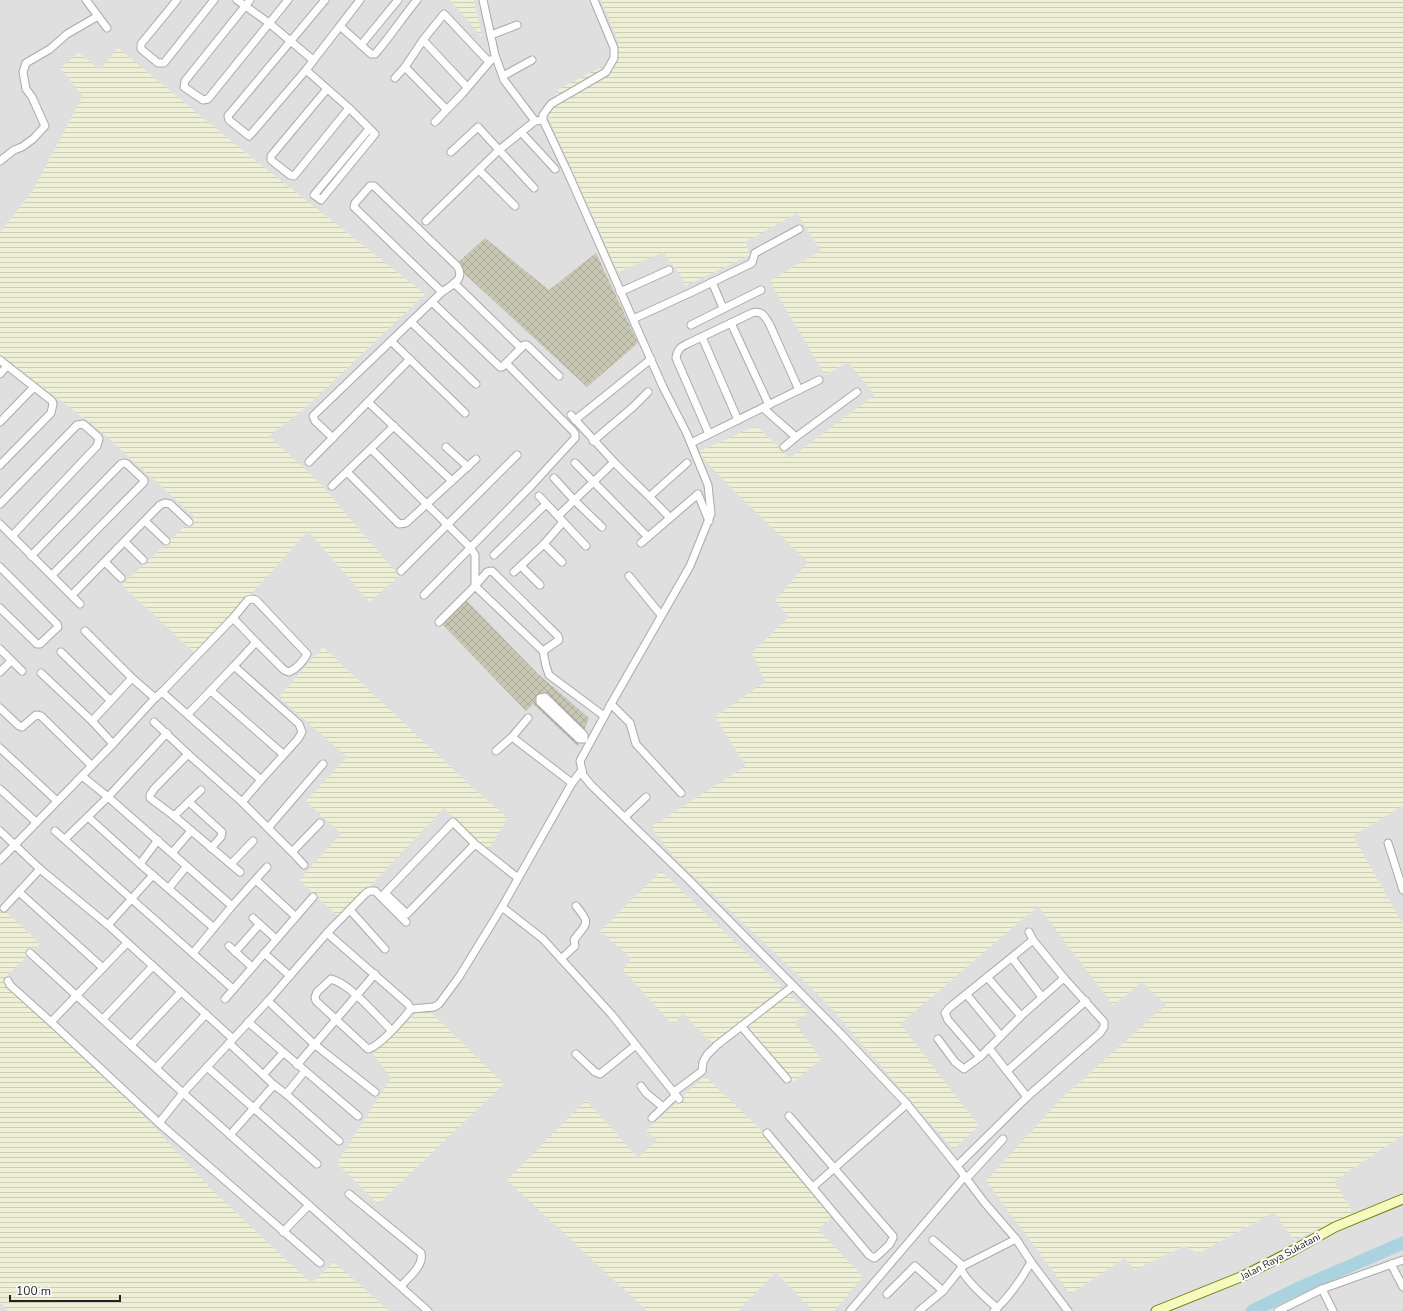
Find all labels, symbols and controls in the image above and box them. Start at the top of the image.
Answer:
street label: Jalan Raya Sukatani [1237,1230,1323,1284]
scale bar [10,1277,120,1303]
text: 100 m [16,1283,51,1299]

